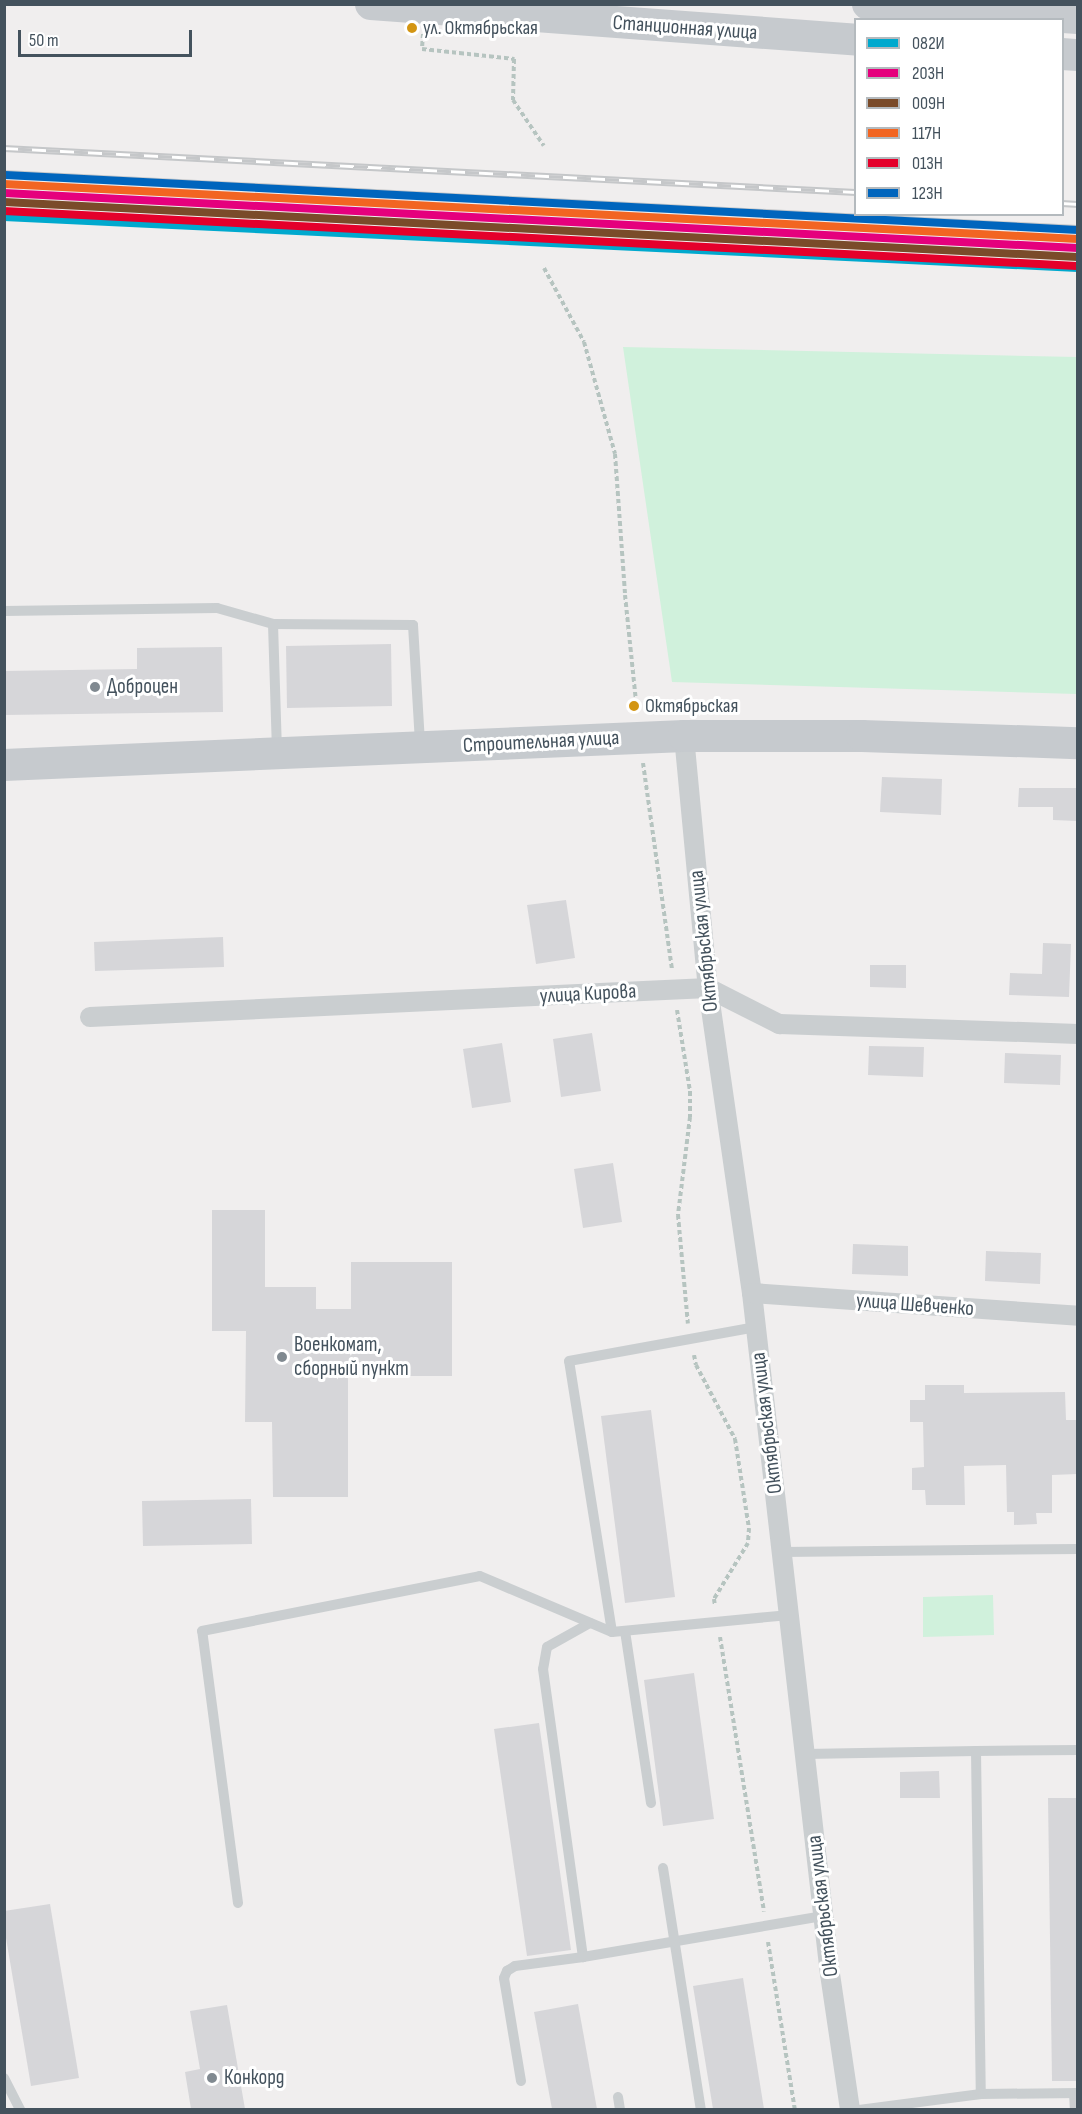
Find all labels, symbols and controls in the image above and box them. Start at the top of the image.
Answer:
street label: Станционная улица [612,10,758,46]
place label: ул. Октябрьская [423,16,538,40]
scale bar [21,18,195,56]
legend [854,18,1064,216]
marker: ул. Октябрьская [406,22,418,34]
text: 50 m [29,30,59,51]
text: 082И [912,33,945,54]
text: 203Н [912,63,944,84]
text: 009Н [912,93,945,114]
text: 117Н [912,123,941,144]
text: 013Н [912,153,943,174]
text: 123Н [912,183,943,204]
place label: Доброцен [107,674,178,700]
marker: Доброцен [88,680,102,694]
place label: Октябрьская [645,694,738,718]
marker: Октябрьская [628,700,640,712]
street label: Строительная улица [462,725,620,759]
street label: Октябрьская улица [684,869,724,1013]
street label: улица Кирова [539,979,637,1009]
street label: улица Шевченко [855,1288,975,1322]
place label: Военкомат, сборный пункт [294,1332,409,1382]
marker: Военкомат, сборный пункт [275,1350,289,1364]
street label: Октябрьская улица [746,1351,788,1495]
street label: Октябрьская улица [802,1834,844,1978]
place label: Конкорд [224,2065,285,2091]
marker: Конкорд [205,2071,219,2085]

